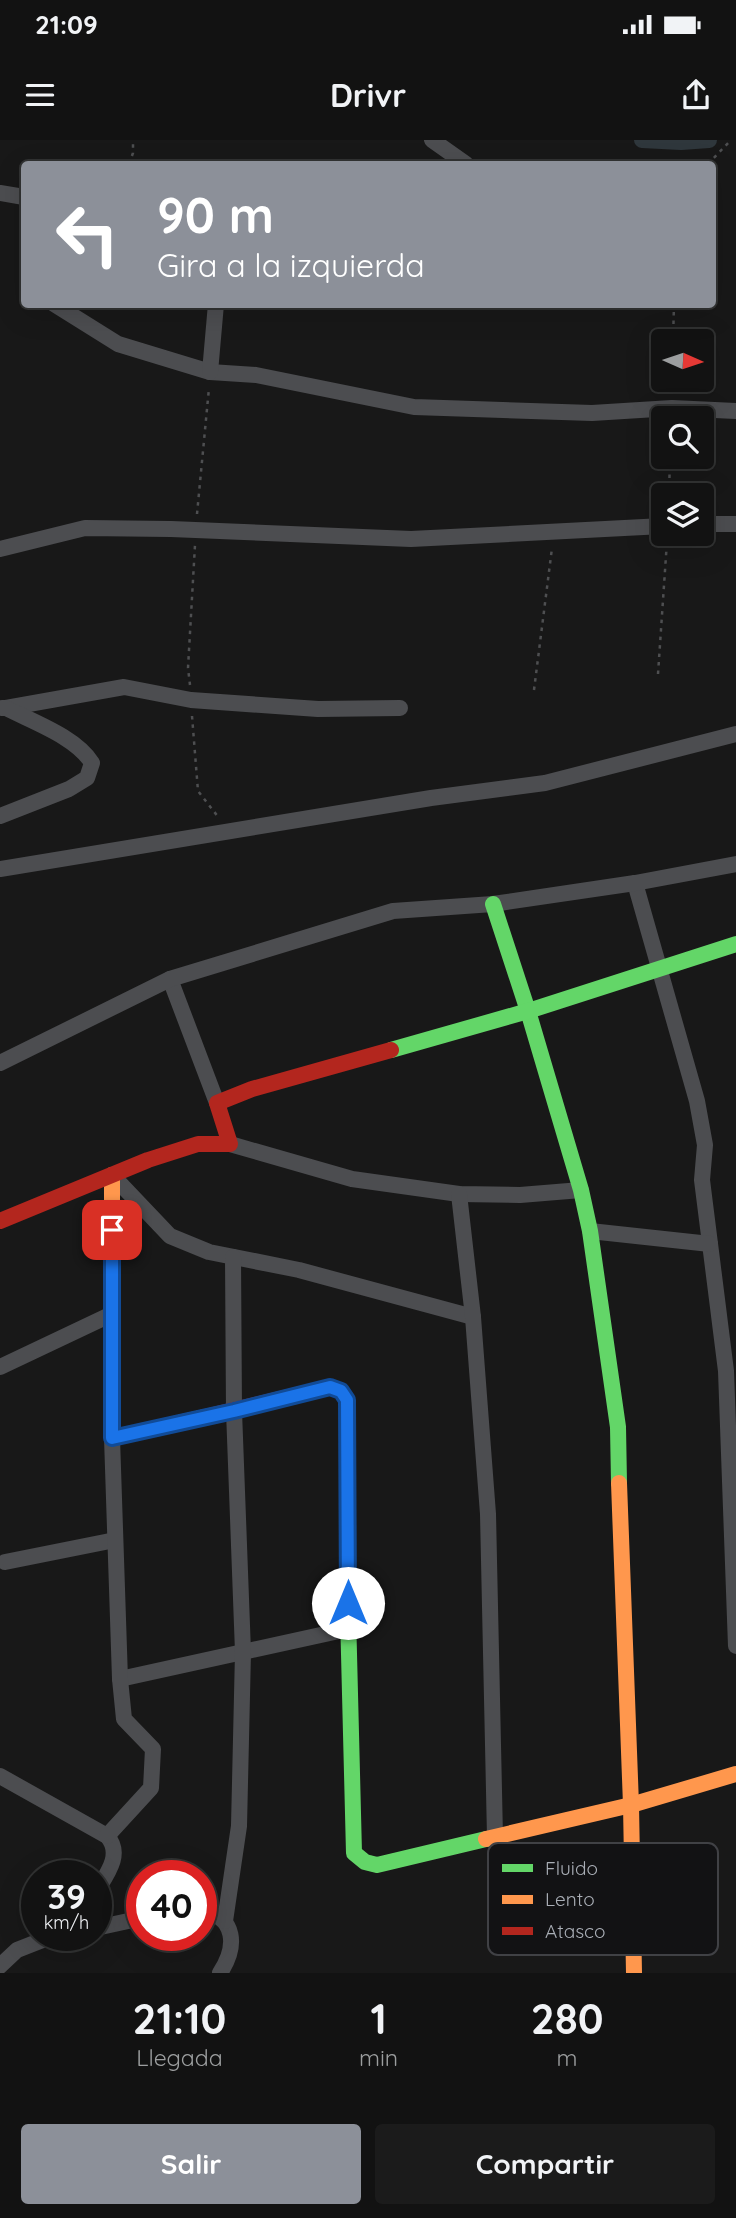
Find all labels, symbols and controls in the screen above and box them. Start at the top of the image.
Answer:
text: 21:09 [35,8,98,41]
text: Drivr [330,75,406,115]
icon: menu [21,76,59,114]
icon: share [677,76,715,114]
text: 90 m [157,184,274,245]
icon: left [42,189,133,280]
text: Gira a la izquierda [157,245,425,285]
north arrow [651,329,714,392]
map controls [651,329,714,546]
button: search [651,406,714,469]
button: layers [651,483,714,546]
pin [82,1200,142,1260]
icon: arrive [93,1211,131,1249]
position arrow [311,1566,385,1640]
legend [488,1843,718,1955]
text: Fluido [545,1856,598,1880]
speed limit sign: 40 [126,1860,217,1951]
text: 39 [47,1874,86,1918]
text: Lento [545,1887,595,1911]
text: km/h [44,1911,89,1934]
text: Atasco [545,1919,605,1943]
text: 21:10 [133,1992,226,2045]
text: 1 [370,1992,387,2045]
text: 280 [531,1992,603,2045]
text: Llegada [136,2043,223,2072]
text: min [359,2043,398,2072]
text: m [557,2043,578,2072]
button: Salir [21,2124,361,2204]
button: Compartir [375,2124,715,2204]

